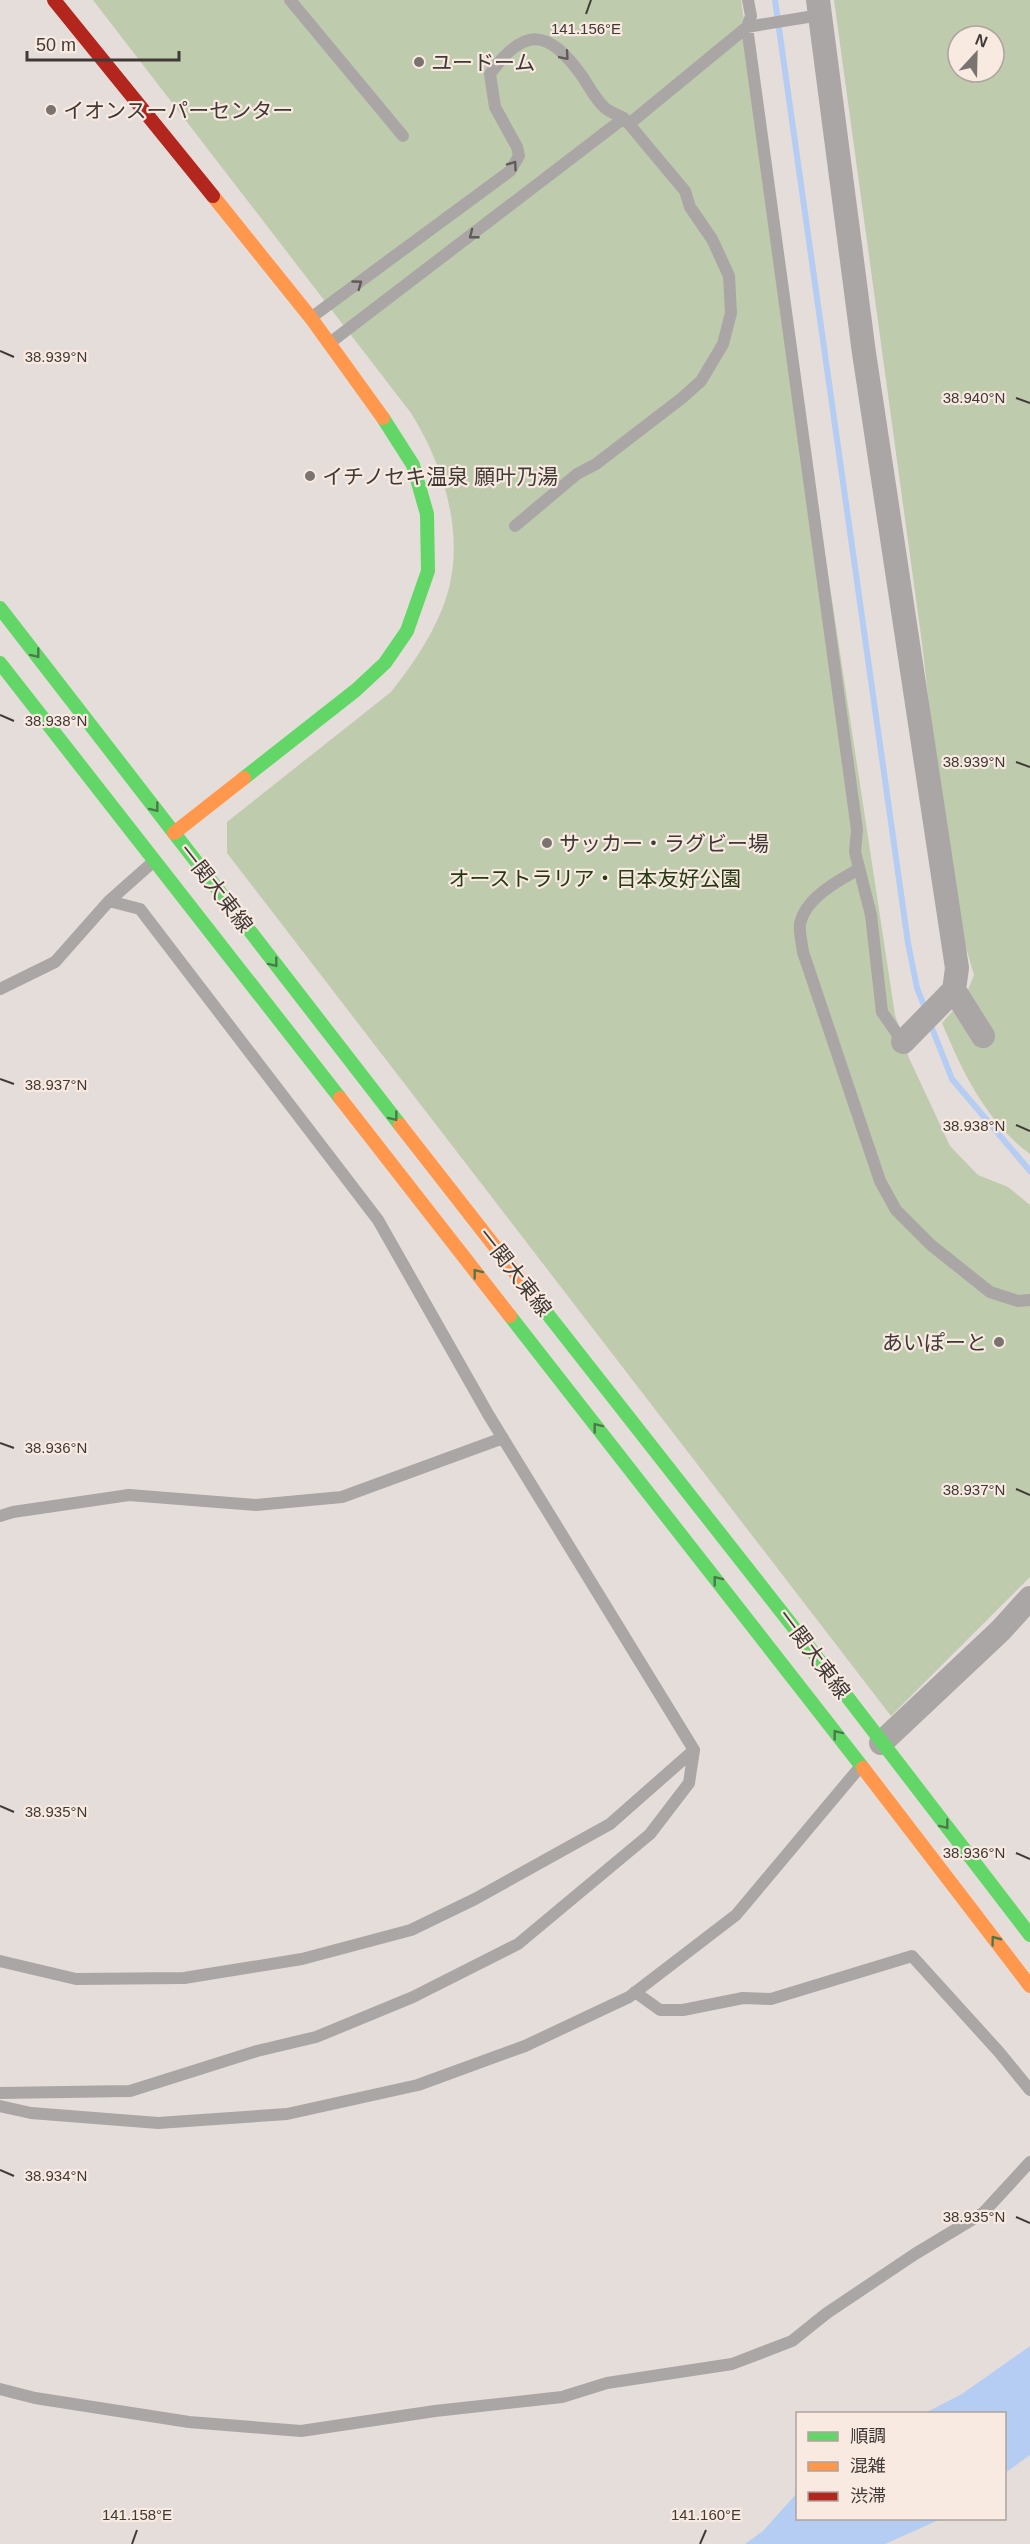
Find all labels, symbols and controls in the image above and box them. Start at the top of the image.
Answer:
text: 141.156°E [551,20,621,37]
scale bar [27,24,178,62]
north arrow [946,24,1006,84]
text: N [973,31,990,51]
text: 50 m [36,35,76,55]
one-way arrow [558,49,569,60]
place label: ユードーム [431,51,535,74]
marker: ユードーム [412,55,426,69]
place label: イオンスーパーセンター [63,99,293,122]
marker: イオンスーパーセンター [44,103,58,117]
one-way arrow [506,161,517,172]
one-way arrow [468,228,479,239]
one-way arrow [352,280,363,291]
text: 38.939°N [25,348,87,365]
text: 38.940°N [943,389,1005,406]
place label: イチノセキ温泉 願叶乃湯 [322,465,558,488]
marker: イチノセキ温泉 願叶乃湯 [303,469,317,483]
one-way arrow [28,647,39,658]
text: 38.938°N [25,712,87,729]
text: 38.939°N [943,753,1005,770]
one-way arrow [147,802,158,813]
place label: サッカー・ラグビー場 [559,832,769,855]
marker: サッカー・ラグビー場 [540,836,554,850]
street label: 一関大東線 [175,840,257,936]
park label: オーストラリア・日本友好公園 [449,867,741,890]
one-way arrow [267,956,278,967]
text: 38.937°N [25,1076,87,1093]
one-way arrow [386,1110,397,1121]
text: 38.938°N [943,1117,1005,1134]
street label: 一関大東線 [474,1224,556,1320]
one-way arrow [474,1268,485,1279]
place label: あいぽーと [882,1331,987,1354]
marker: あいぽーと [992,1335,1006,1349]
one-way arrow [594,1422,605,1433]
text: 38.936°N [25,1439,87,1456]
text: 38.937°N [943,1481,1005,1498]
one-way arrow [713,1576,724,1587]
street label: 一関大東線 [773,1605,855,1703]
one-way arrow [833,1730,844,1741]
text: 38.935°N [25,1803,87,1820]
one-way arrow [937,1818,948,1829]
text: 38.936°N [943,1844,1005,1861]
one-way arrow [991,1936,1002,1947]
text: 38.934°N [25,2167,87,2184]
text: 38.935°N [943,2208,1005,2225]
legend [796,2412,1006,2520]
text: 順調 [850,2426,886,2446]
text: 混雑 [850,2456,886,2476]
text: 渋滞 [850,2486,886,2506]
text: 141.158°E [102,2506,172,2523]
text: 141.160°E [671,2506,741,2523]

